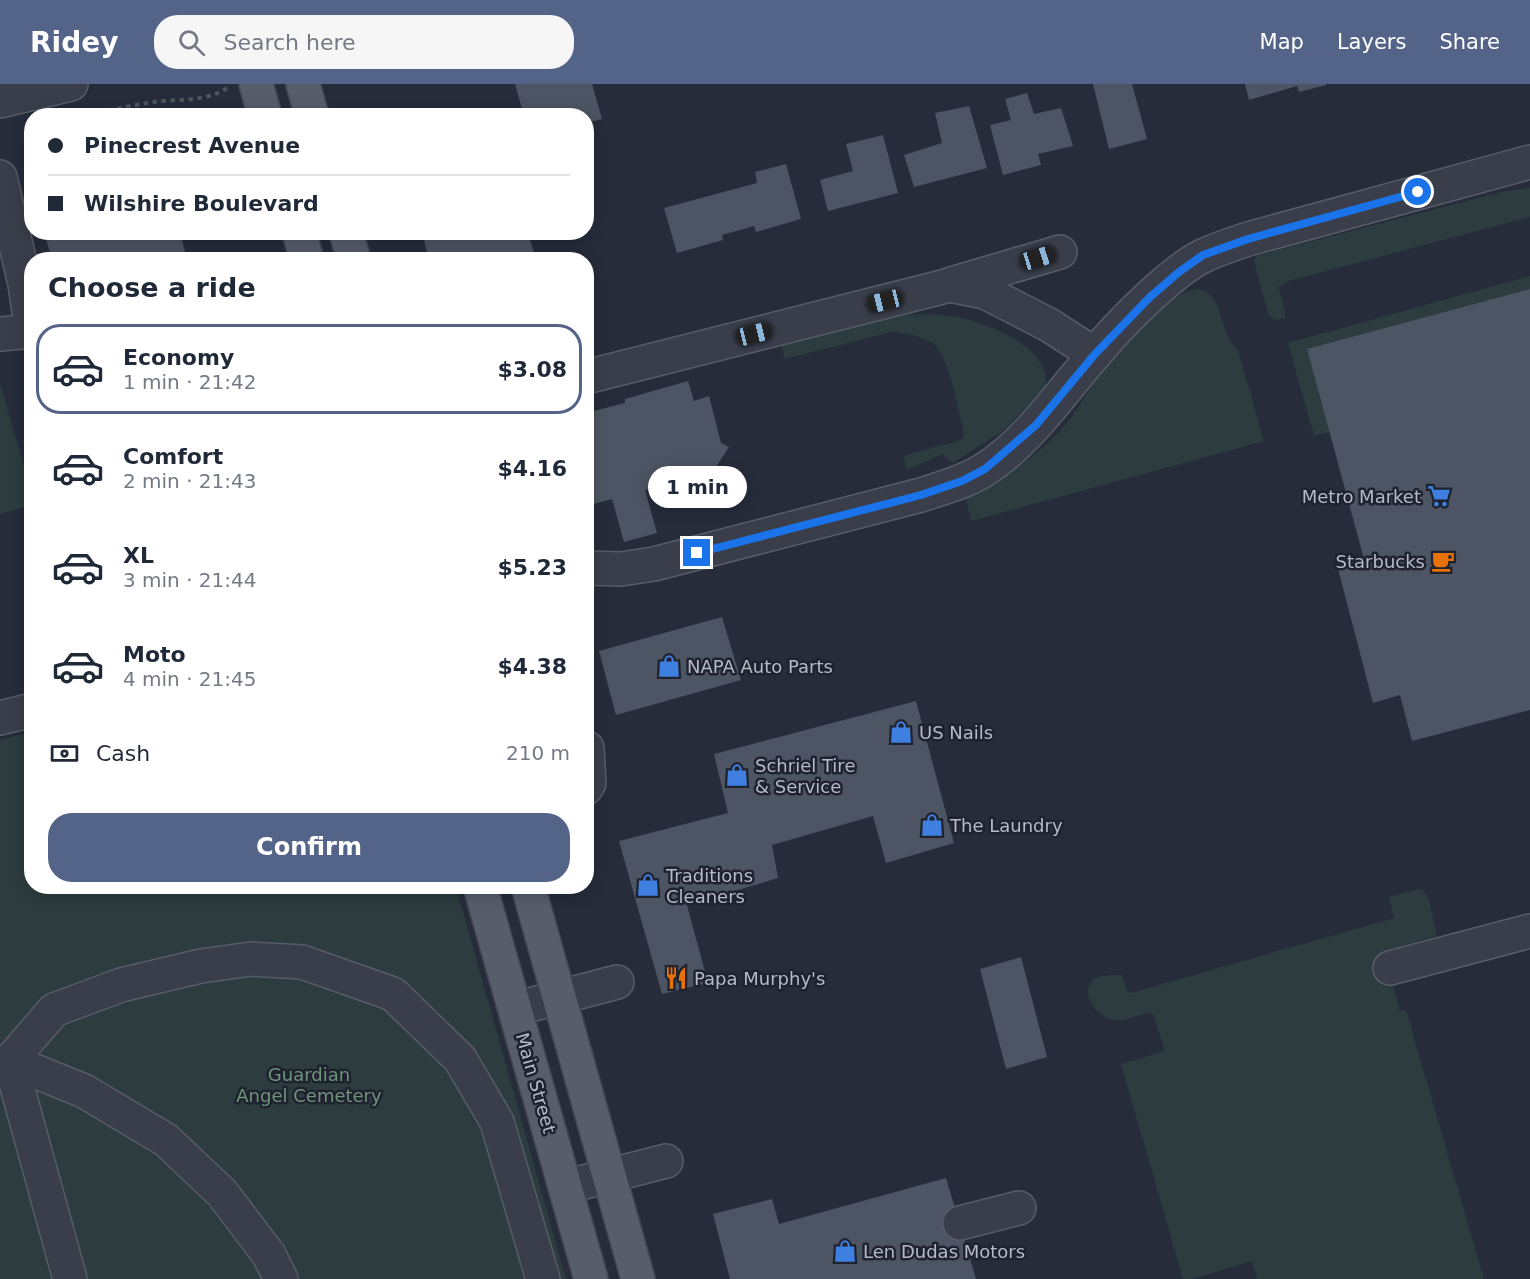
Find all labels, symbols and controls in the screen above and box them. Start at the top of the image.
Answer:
search box [154,15,574,69]
text: Ridey [30,26,118,59]
icon: search [175,26,208,59]
text: Search here [223,30,356,55]
text: Map [1260,30,1304,54]
text: Layers [1337,30,1406,54]
text: Share [1439,30,1500,54]
text: Pinecrest Avenue [84,133,300,158]
route start [1404,178,1431,205]
text: Wilshire Boulevard [84,191,319,216]
car [1018,244,1058,272]
text: Choose a ride [48,272,256,303]
car [865,288,905,314]
car [734,321,774,347]
icon: car [51,342,105,396]
text: Economy [123,345,234,370]
text: $3.08 [497,357,567,382]
text: 1 min · 21:42 [123,370,257,394]
icon: car [51,441,105,495]
text: Comfort [123,444,223,469]
text: $4.16 [497,456,567,481]
callout: 1 min [648,466,746,508]
text: 2 min · 21:43 [123,469,257,493]
text: 1 min [666,475,729,499]
supermarket icon: Metro Market [1426,483,1452,509]
place label: Metro Market [1302,486,1421,507]
route end [683,539,710,566]
icon: car [51,540,105,594]
text: XL [123,543,154,568]
cafe icon: Starbucks [1430,548,1456,574]
place label: Starbucks [1336,551,1425,572]
text: $5.23 [497,555,567,580]
text: 3 min · 21:44 [123,568,257,592]
icon: car [51,639,105,693]
text: Moto [123,642,186,667]
shop icon: NAPA Auto Parts [656,653,682,679]
text: $4.38 [497,654,567,679]
place label: NAPA Auto Parts [687,656,833,677]
text: 4 min · 21:45 [123,667,257,691]
shop icon: US Nails [888,719,914,745]
place label: US Nails [919,722,993,743]
icon: cash [48,737,81,770]
text: Cash [96,741,150,766]
text: 210 m [506,741,570,765]
place label: Schriel Tire & Service [755,755,855,797]
shop icon: Schriel Tire & Service [724,762,750,788]
shop icon: The Laundry [919,812,945,838]
button: Confirm [48,813,570,882]
place label: The Laundry [949,815,1063,836]
place label: Traditions Cleaners [665,865,753,907]
shop icon: Traditions Cleaners [635,872,661,898]
restaurant icon: Papa Murphy's [663,965,689,991]
place label: Papa Murphy's [694,968,825,989]
street label: Main Street [512,1030,560,1136]
park label: Guardian Angel Cemetery [236,1064,382,1106]
shop icon: Len Dudas Motors [832,1238,858,1264]
place label: Len Dudas Motors [863,1241,1025,1262]

